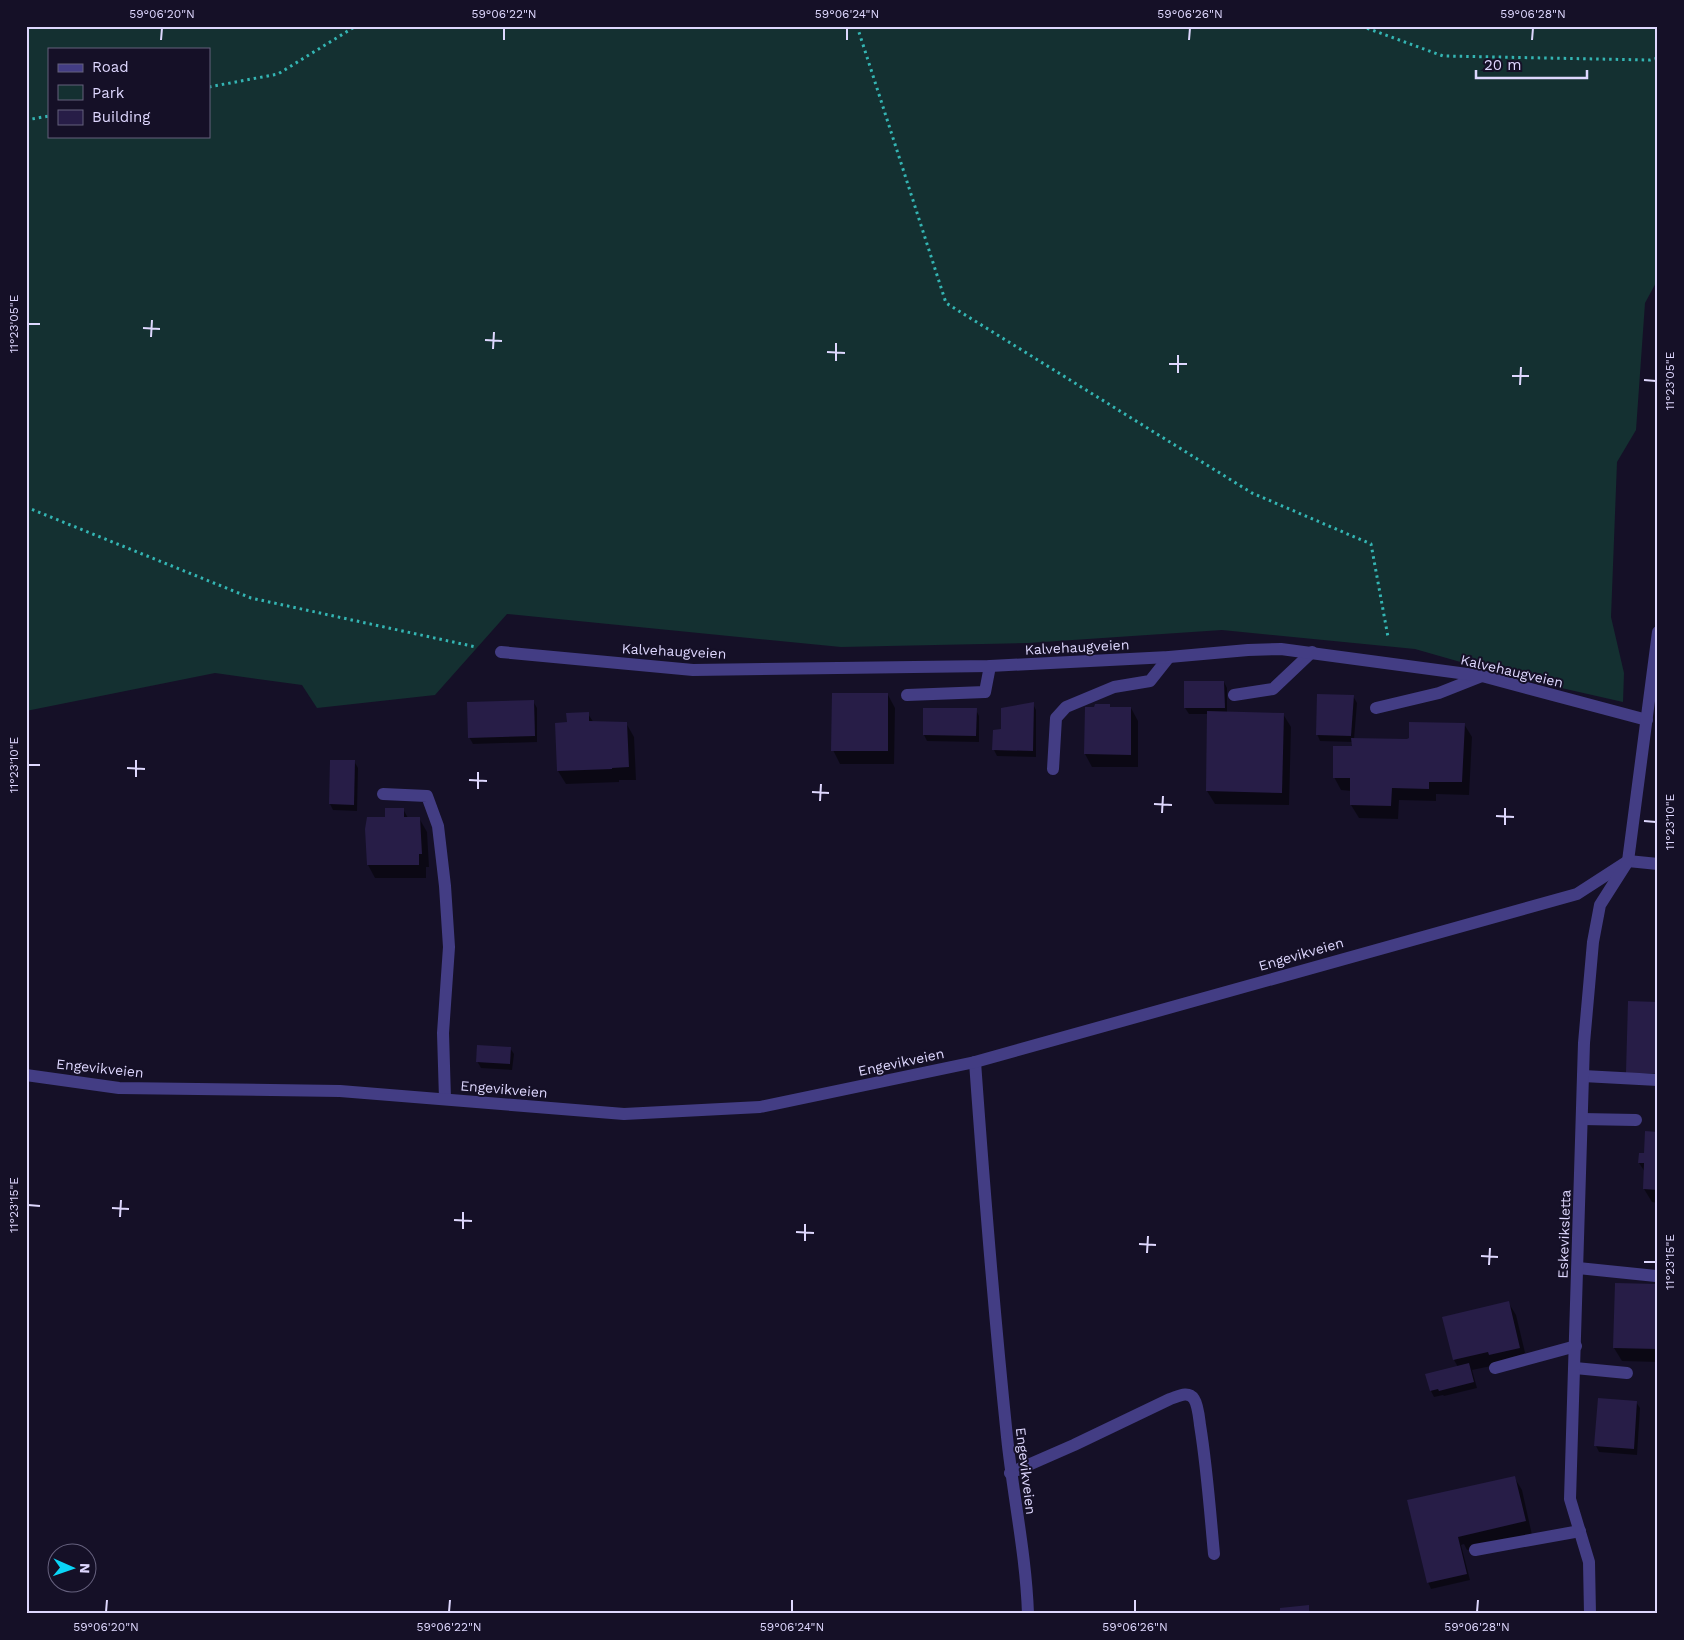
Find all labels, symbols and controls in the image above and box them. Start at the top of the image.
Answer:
text: 59°06'20"N [129,7,195,21]
text: 59°06'22"N [471,7,537,21]
text: 59°06'24"N [815,7,879,21]
text: 59°06'26"N [1157,7,1223,21]
text: 59°06'28"N [1500,7,1566,21]
legend [48,48,210,138]
scale bar [1476,48,1588,80]
text: 20 m [1484,56,1522,74]
text: Road [92,58,129,76]
text: Park [92,84,125,102]
text: Building [92,108,150,126]
text: 11°23'05"E [7,294,21,353]
text: 11°23'05"E [1663,351,1677,410]
street label: Kalvehaugveien [1024,636,1130,658]
street label: Kalvehaugveien [621,640,727,662]
street label: Kalvehaugveien [1459,651,1565,691]
text: 11°23'10"E [7,737,21,793]
text: 11°23'10"E [1663,794,1677,850]
street label: Engevikveien [1257,934,1345,974]
street label: Engevikveien [856,1045,946,1079]
street label: Engevikveien [56,1055,144,1081]
street label: Engevikveien [460,1077,548,1101]
text: 11°23'15"E [7,1177,21,1233]
street label: Eskeviksletta [1554,1189,1574,1279]
text: 11°23'15"E [1663,1234,1677,1290]
street label: Engevikveien [1013,1427,1039,1515]
north arrow [48,1542,98,1592]
text: N [77,1563,93,1574]
text: 59°06'20"N [73,1620,139,1634]
text: 59°06'22"N [416,1620,482,1634]
text: 59°06'24"N [760,1620,824,1634]
text: 59°06'26"N [1102,1620,1168,1634]
text: 59°06'28"N [1444,1620,1510,1634]

